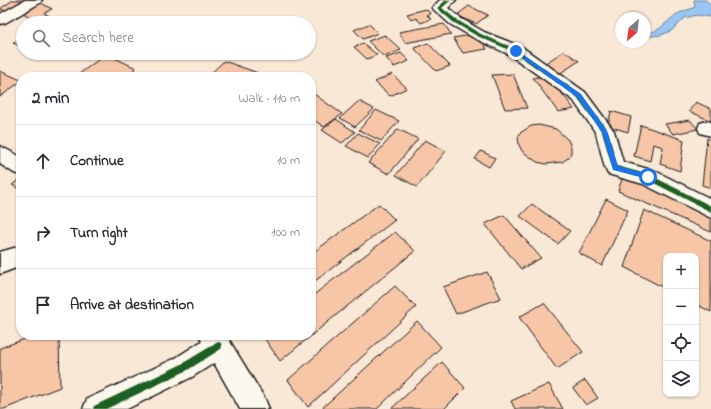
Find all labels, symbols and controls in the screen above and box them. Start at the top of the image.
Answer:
north arrow [615,12,651,48]
search box [16,16,316,60]
icon: search [30,27,52,49]
text: Search here [62,27,134,49]
route end [507,42,525,60]
text: 2 min [32,86,69,111]
text: Walk · 110 m [239,89,300,108]
icon: ahead [32,150,54,172]
text: Continue [70,150,124,172]
text: 10 m [277,151,300,170]
route start [639,168,657,186]
icon: right [32,222,54,244]
text: Turn right [70,222,128,244]
text: 100 m [271,223,300,242]
map controls [663,253,699,397]
button: + [663,253,699,289]
button: − [663,289,699,325]
icon: arrive [32,294,54,316]
text: Arrive at destination [70,294,194,316]
button: locate [663,325,699,361]
button: layers [663,361,699,397]

